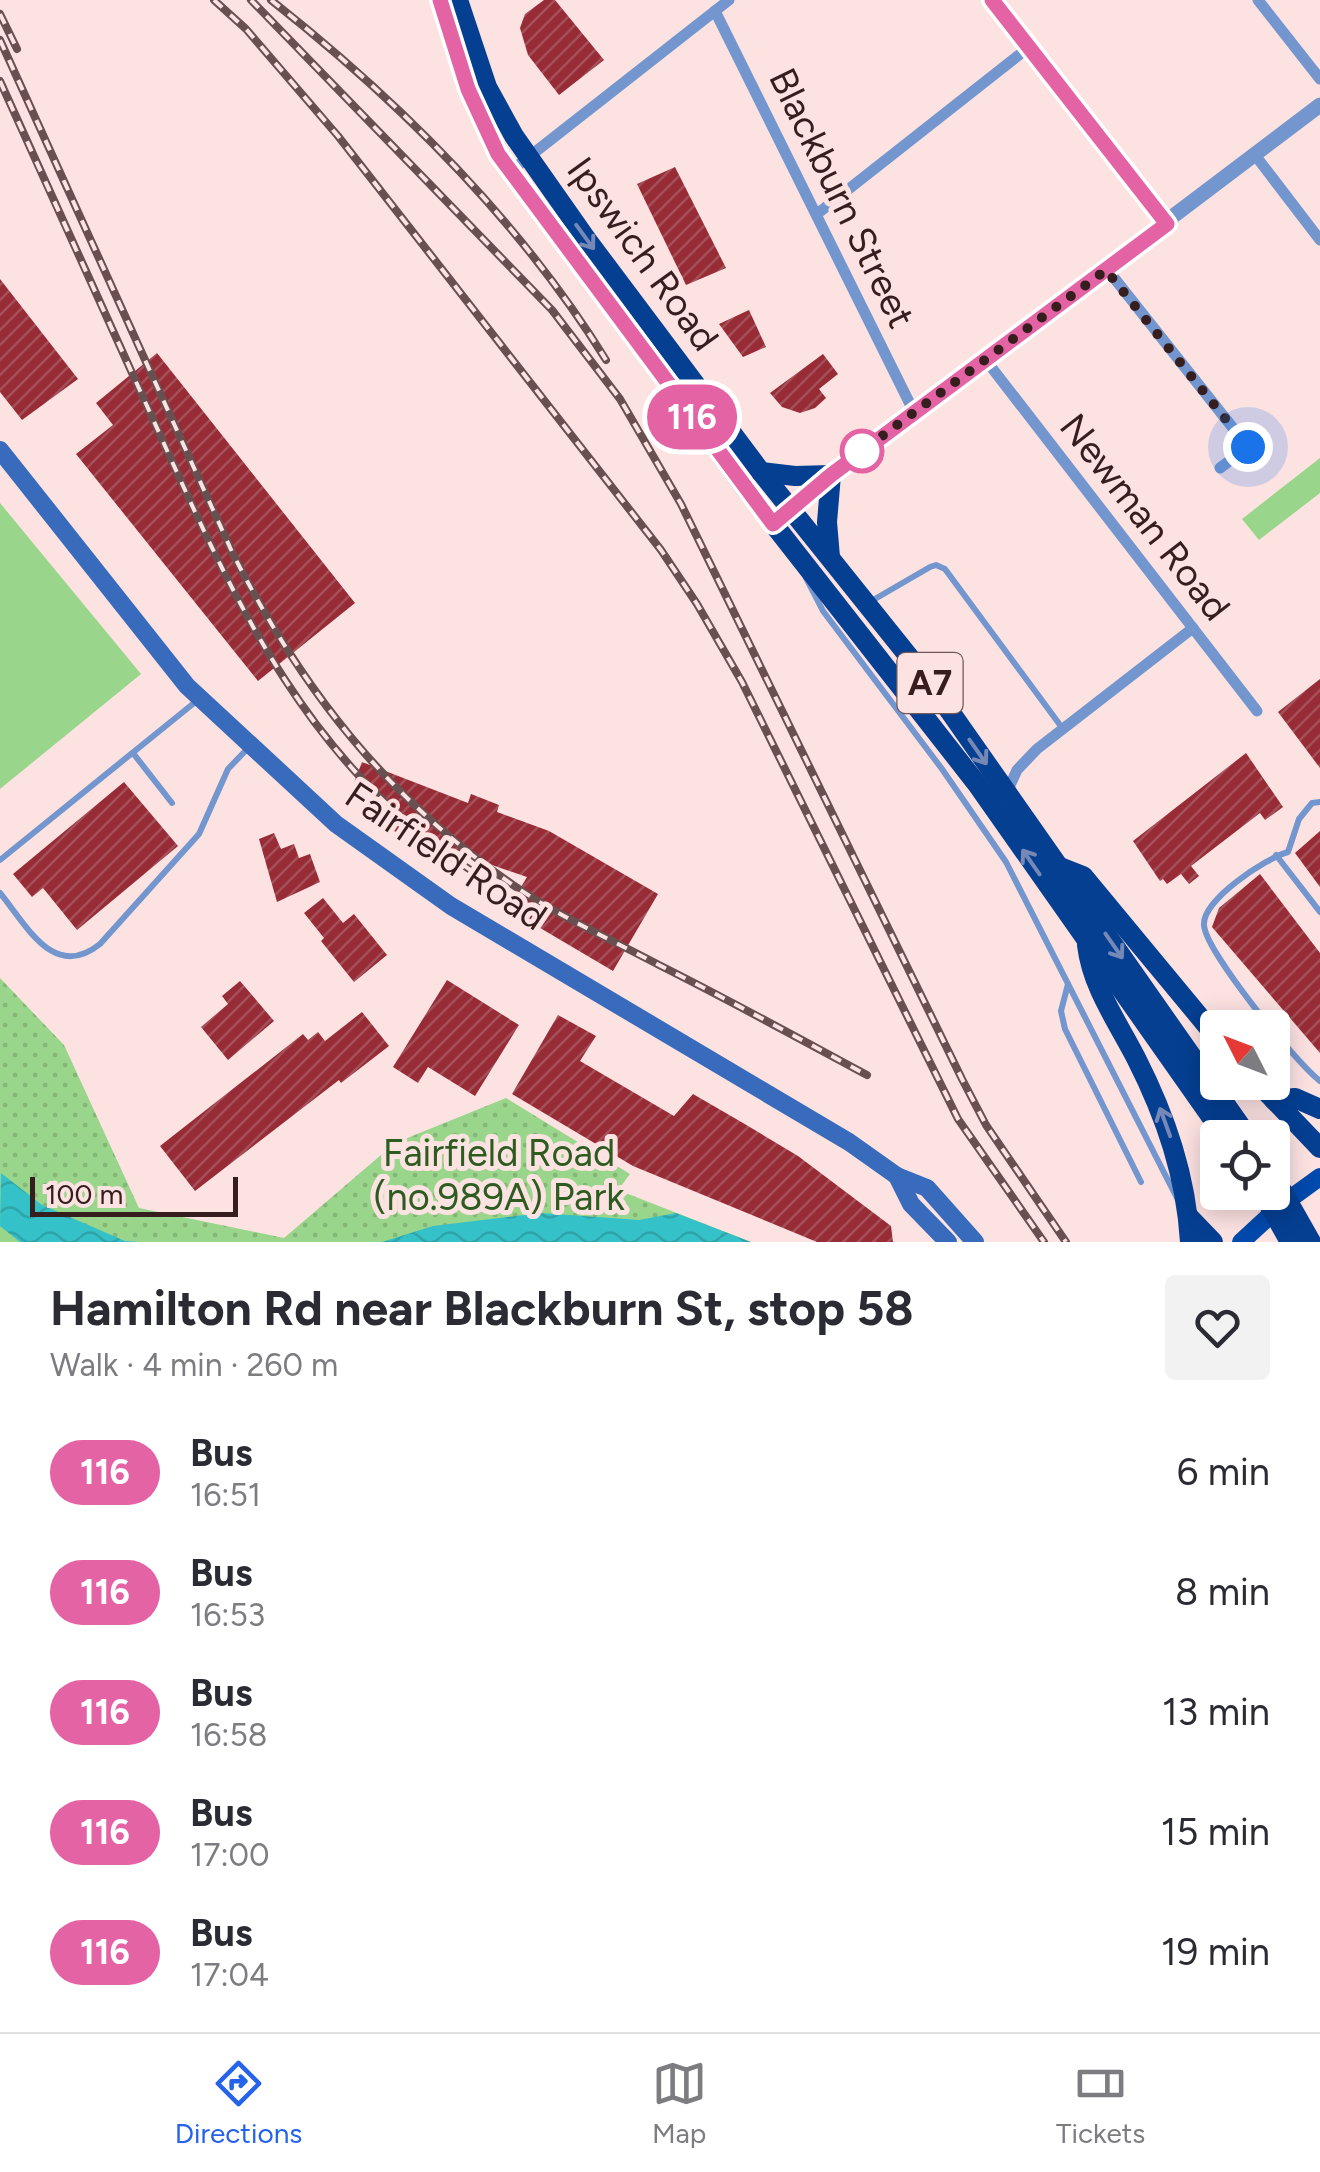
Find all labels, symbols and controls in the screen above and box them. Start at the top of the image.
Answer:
street label: Blackburn Street [759,61,925,335]
street label: Ipswich Road [557,148,729,360]
one-way arrow [575,223,596,250]
line badge: 116 [634,384,750,450]
text: 116 [667,396,717,438]
street label: Newman Road [1050,405,1240,629]
your location [1223,422,1273,472]
unlabelled marker [841,430,883,472]
road number: A7 [898,653,962,713]
one-way arrow [967,738,988,765]
street label: Fairfield Road [337,772,555,940]
one-way arrow [1021,849,1042,876]
one-way arrow [1103,932,1124,959]
north arrow [1200,1010,1290,1100]
map controls [1200,1010,1290,1210]
one-way arrow [1155,1107,1173,1138]
button: locate [1200,1120,1290,1210]
park label: Fairfield Road (no.989A) Park [373,1130,625,1220]
scale bar [30,1172,238,1216]
text: 100 m [45,1177,123,1211]
button: heart [1165,1275,1270,1380]
text: Hamilton Rd near Blackburn St, stop 58 [50,1279,914,1337]
text: Walk · 4 min · 260 m [50,1346,338,1384]
text: Bus [190,1430,253,1476]
text: 6 min [1177,1449,1270,1495]
text: 116 [80,1451,130,1493]
text: 16:51 [190,1476,261,1514]
text: Bus [190,1550,253,1596]
text: 8 min [1175,1569,1270,1615]
text: 116 [80,1571,130,1613]
text: 16:53 [190,1596,265,1634]
text: Bus [190,1670,253,1716]
text: 13 min [1162,1689,1270,1735]
text: 116 [80,1691,130,1733]
text: 16:58 [190,1716,267,1754]
text: Bus [190,1790,253,1836]
text: 15 min [1161,1809,1270,1855]
text: 116 [80,1811,130,1853]
text: 17:00 [190,1836,270,1874]
text: Bus [190,1910,253,1956]
text: 19 min [1161,1929,1270,1975]
text: 116 [80,1931,130,1973]
text: 17:04 [190,1956,269,1994]
tab: Directions [175,2056,302,2150]
tab: Map [652,2056,707,2150]
tab: Tickets [1056,2056,1145,2150]

